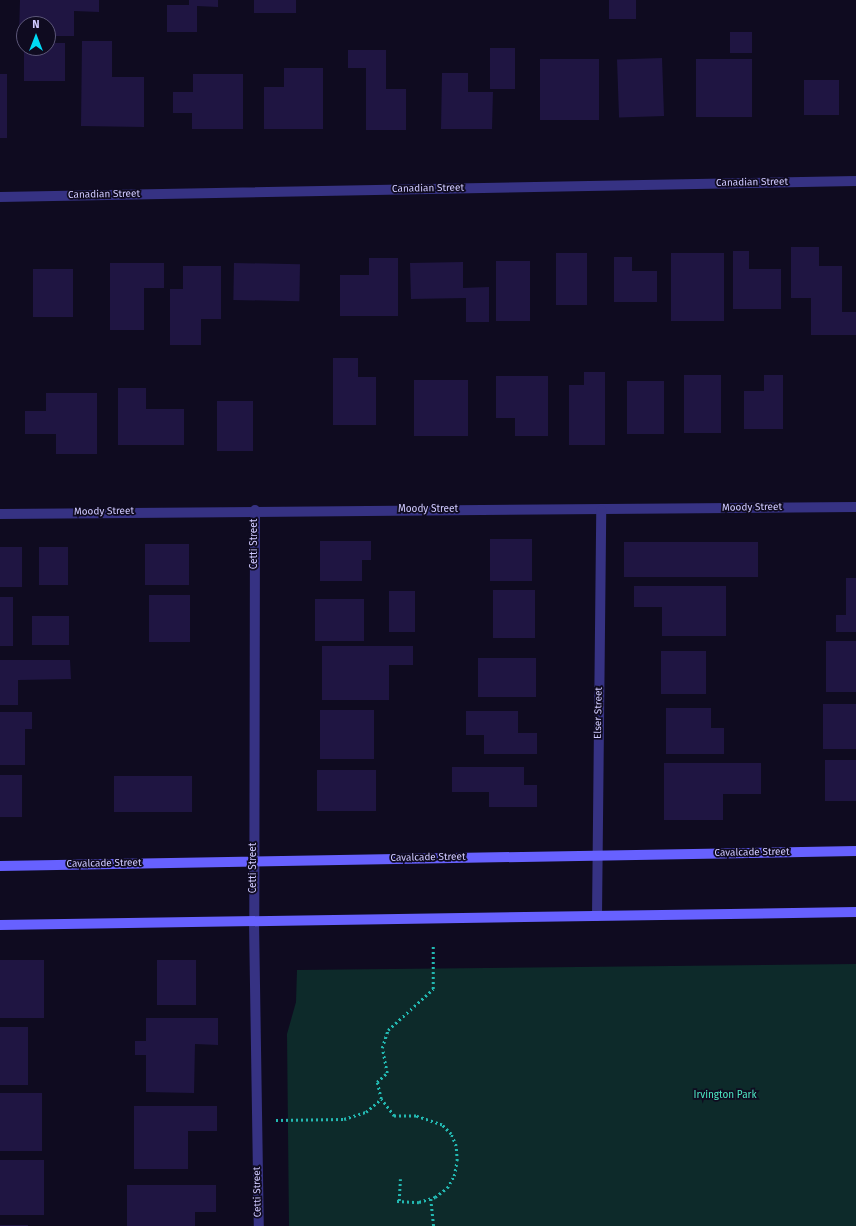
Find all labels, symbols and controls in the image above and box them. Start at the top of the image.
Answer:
north arrow [16,16,56,56]
text: N [32,18,40,31]
street label: Canadian Street [716,176,788,190]
street label: Canadian Street [392,182,464,196]
street label: Canadian Street [68,188,140,202]
street label: Moody Street [722,501,782,515]
street label: Moody Street [398,504,458,516]
street label: Moody Street [74,505,134,519]
street label: Cetti Street [249,519,261,569]
street label: Elser Street [593,687,605,739]
street label: Cetti Street [248,843,260,893]
street label: Cavalcade Street [714,846,790,860]
street label: Cavalcade Street [390,851,466,865]
street label: Cavalcade Street [66,857,142,871]
park label: Irvington Park [693,1090,757,1102]
street label: Cetti Street [252,1167,264,1217]

